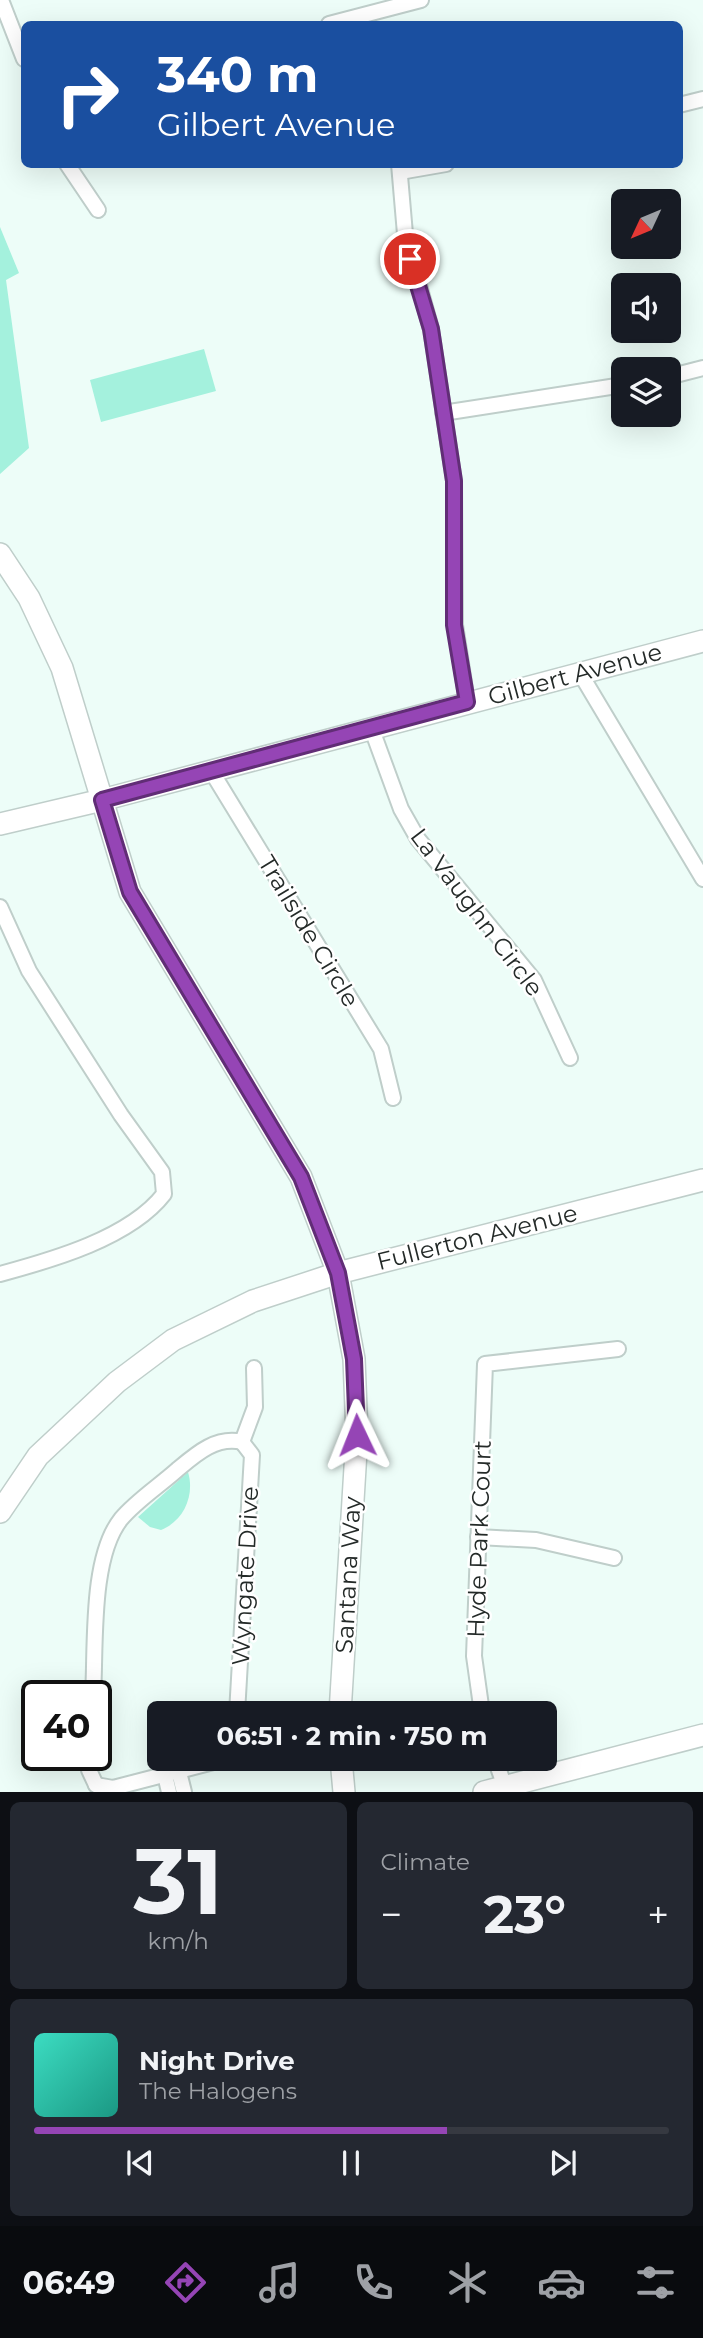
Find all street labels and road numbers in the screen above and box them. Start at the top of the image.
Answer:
street label: Gilbert Avenue [485,637,665,711]
street label: La Vaughn Circle [404,822,550,1002]
street label: Trailside Circle [252,850,366,1012]
street label: Fullerton Avenue [374,1198,580,1276]
street label: Hyde Park Court [461,1439,497,1638]
street label: Wyngate Drive [226,1486,264,1666]
street label: Santana Way [329,1496,367,1654]

